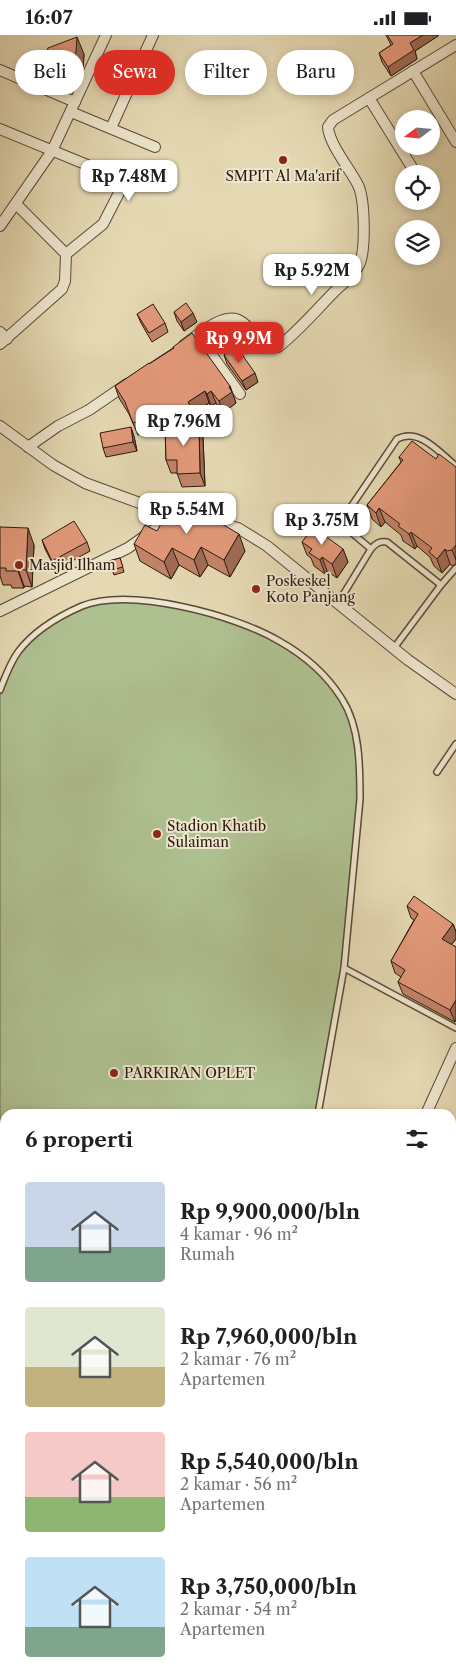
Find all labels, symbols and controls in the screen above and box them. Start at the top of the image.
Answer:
text: 16:07 [25,6,73,29]
chip: Beli [15,50,84,95]
chip: Sewa [94,50,175,95]
chip: Filter [185,50,267,95]
chip: Baru [277,50,354,95]
north arrow [395,110,440,155]
map controls [395,110,440,265]
marker: SMPIT Al Ma'arif [277,154,289,166]
pin: Rp 7.48M [77,159,181,202]
button: locate [395,165,440,210]
text: Rp 7.48M [91,166,167,186]
place label: SMPIT Al Ma'arif [225,167,343,185]
button: layers [395,220,440,265]
pin: Rp 5.92M [260,253,364,296]
text: Rp 5.92M [274,260,350,280]
pin: Rp 9.9M [193,321,285,364]
text: Rp 9.9M [206,328,272,348]
pin: Rp 7.96M [132,405,236,447]
text: Rp 7.96M [147,411,221,431]
pin: Rp 5.54M [135,493,239,535]
text: Rp 5.54M [149,499,225,519]
pin: Rp 3.75M [270,503,374,546]
text: Rp 3.75M [285,510,359,530]
place label: Masjid Ilham [29,556,116,574]
marker: Masjid Ilham [13,559,25,571]
place label: Poskeskel Koto Panjang [266,572,356,606]
marker: Poskeskel Koto Panjang [250,583,262,595]
place label: Stadion Khatib Sulaiman [167,817,266,851]
marker: Stadion Khatib Sulaiman [151,828,163,840]
place label: PARKIRAN OPLET [124,1064,256,1082]
marker: PARKIRAN OPLET [108,1067,120,1079]
icon: filters [403,1125,431,1153]
text: 6 properti [25,1127,133,1152]
text: Rp 9,900,000/bln [180,1199,360,1224]
icon: home [65,1202,125,1262]
text: 4 kamar · 96 m² [180,1224,298,1244]
text: Rumah [180,1244,235,1264]
text: Rp 7,960,000/bln [180,1324,357,1349]
icon: home [65,1327,125,1387]
text: 2 kamar · 76 m² [180,1349,296,1369]
text: Apartemen [180,1369,265,1389]
text: Rp 5,540,000/bln [180,1449,359,1474]
icon: home [65,1452,125,1512]
text: 2 kamar · 56 m² [180,1474,297,1494]
text: Apartemen [180,1494,265,1514]
text: Rp 3,750,000/bln [180,1574,357,1599]
icon: home [65,1577,125,1637]
text: 2 kamar · 54 m² [180,1599,297,1619]
text: Apartemen [180,1619,265,1639]

